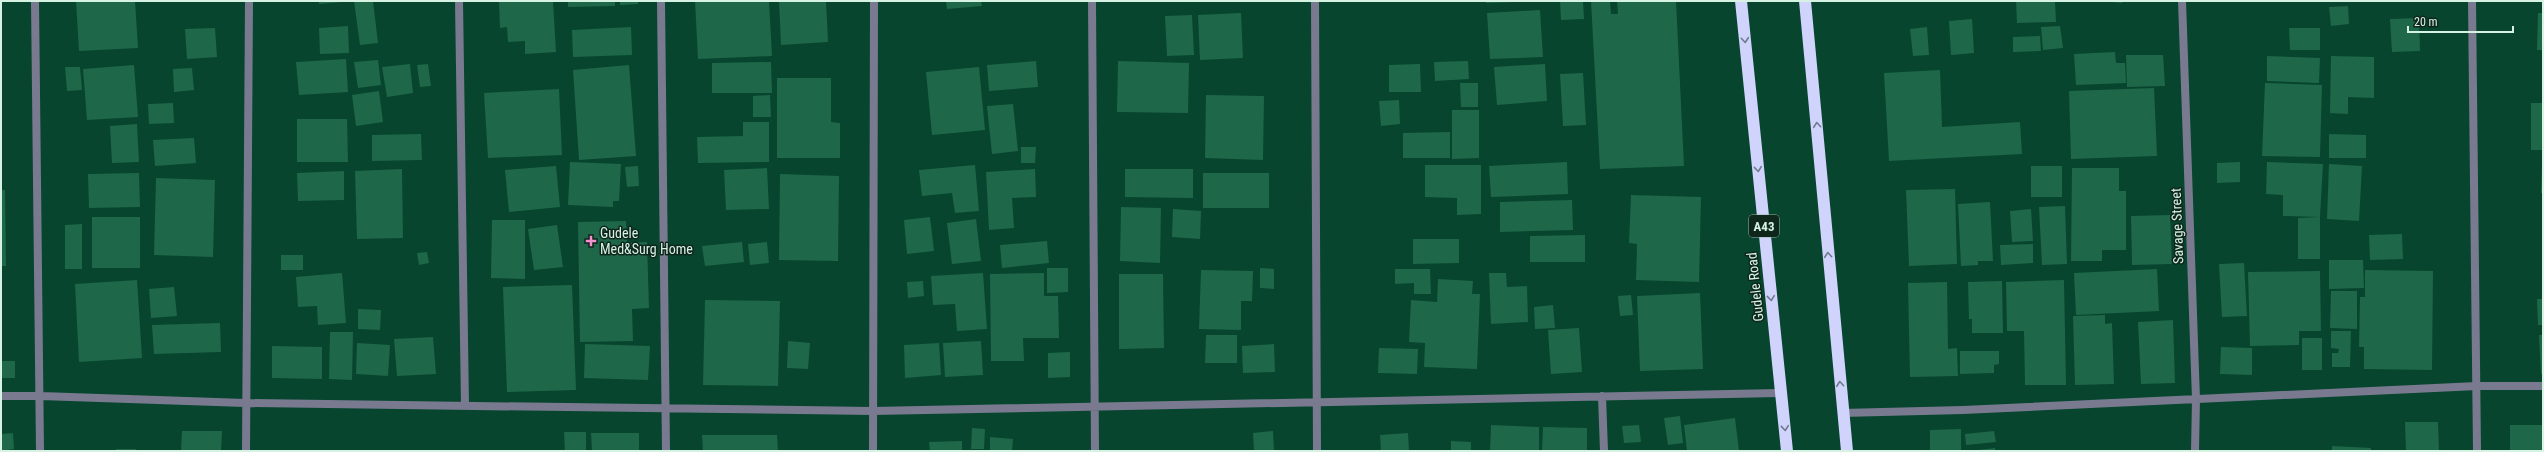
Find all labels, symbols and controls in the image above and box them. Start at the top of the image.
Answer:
scale bar [2408,8,2513,34]
text: 20 m [2414,15,2438,29]
one-way arrow [1740,37,1749,43]
one-way arrow [1812,122,1821,128]
one-way arrow [1753,166,1762,172]
street label: Savage Street [2168,188,2186,264]
road number: A43 [1749,215,1779,237]
place label: Gudele Med&Surg Home [600,225,693,257]
marker: Gudele Med&Surg Home [585,235,597,247]
street label: Gudele Road [1743,252,1767,322]
one-way arrow [1824,252,1833,258]
one-way arrow [1766,295,1775,302]
one-way arrow [1835,381,1844,387]
one-way arrow [1780,425,1789,431]

